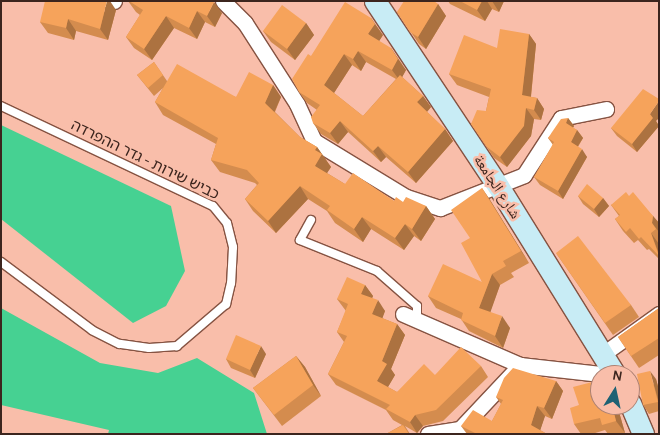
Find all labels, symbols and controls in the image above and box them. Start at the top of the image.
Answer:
street label: כביש שירות - גדר ההפרדה [68,116,222,204]
street label: شارع الجامعة [470,152,524,222]
north arrow [590,365,640,415]
text: N [611,366,624,385]

